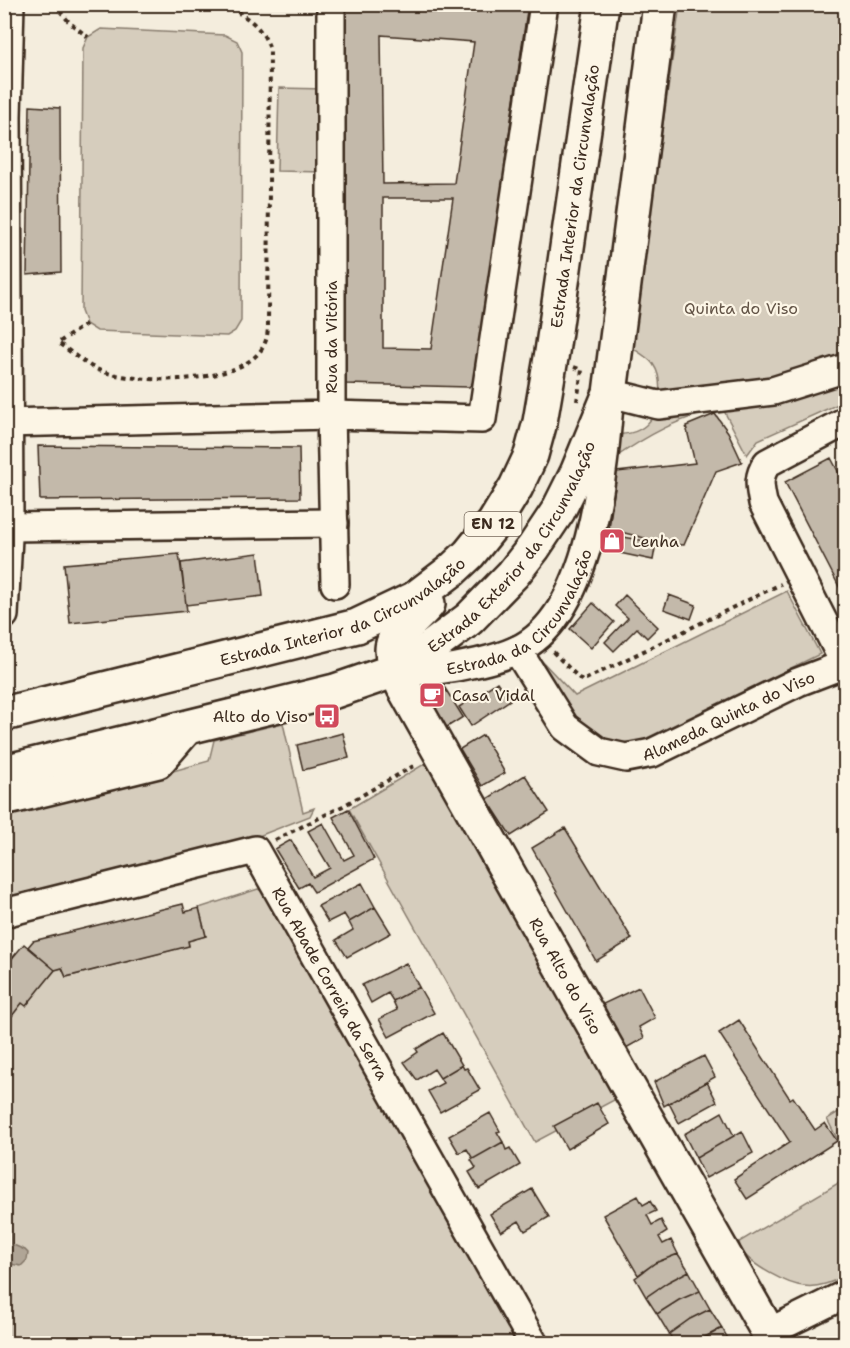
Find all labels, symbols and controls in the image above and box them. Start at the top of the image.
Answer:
street label: Estrada Interior da Circunvalação [546,63,604,329]
street label: Rua da Vitória [321,280,342,394]
park label: Quinta do Viso [684,298,798,319]
street label: Estrada Exterior da Circunvalação [423,438,600,658]
road number: EN 12 [464,512,522,536]
shop icon: Lenha [597,526,627,556]
place label: Lenha [632,531,679,552]
street label: Estrada da Circunvalação [445,547,597,680]
street label: Estrada Interior da Circunvalação [218,553,470,671]
street label: Alameda Quinta do Viso [641,667,818,766]
cafe icon: Casa Vidal [417,680,447,710]
place label: Casa Vidal [452,685,535,706]
bus stop icon: Alto do Viso [312,701,342,731]
place label: Alto do Viso [213,706,308,727]
street label: Rua Abade Correia da Serra [267,883,393,1084]
street label: Rua Alto do Viso [524,914,607,1038]

